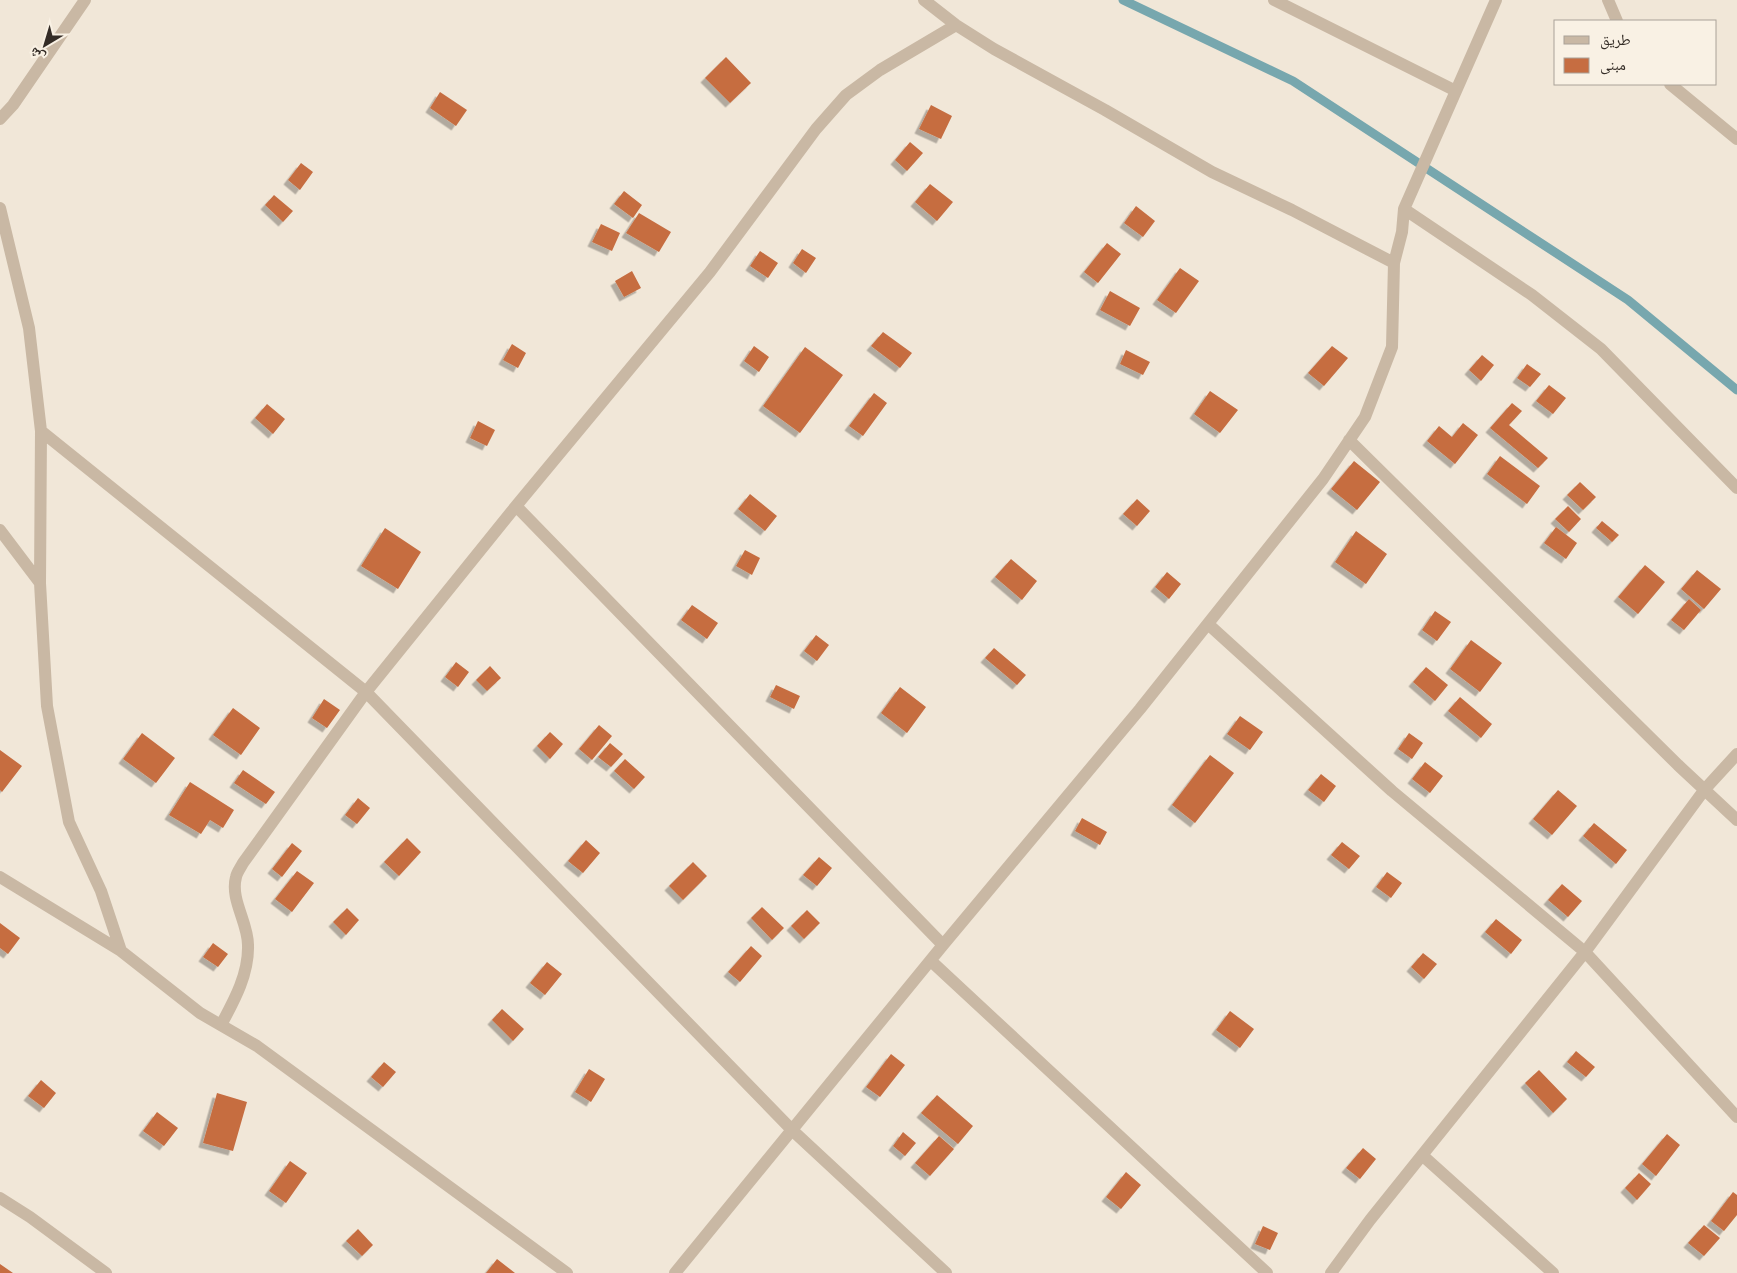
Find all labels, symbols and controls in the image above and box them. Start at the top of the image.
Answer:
north arrow [20,20,70,70]
legend [1554,20,1717,85]
text: طريق [1600,31,1631,50]
text: ش [26,43,48,66]
text: مبنى [1600,56,1626,75]

